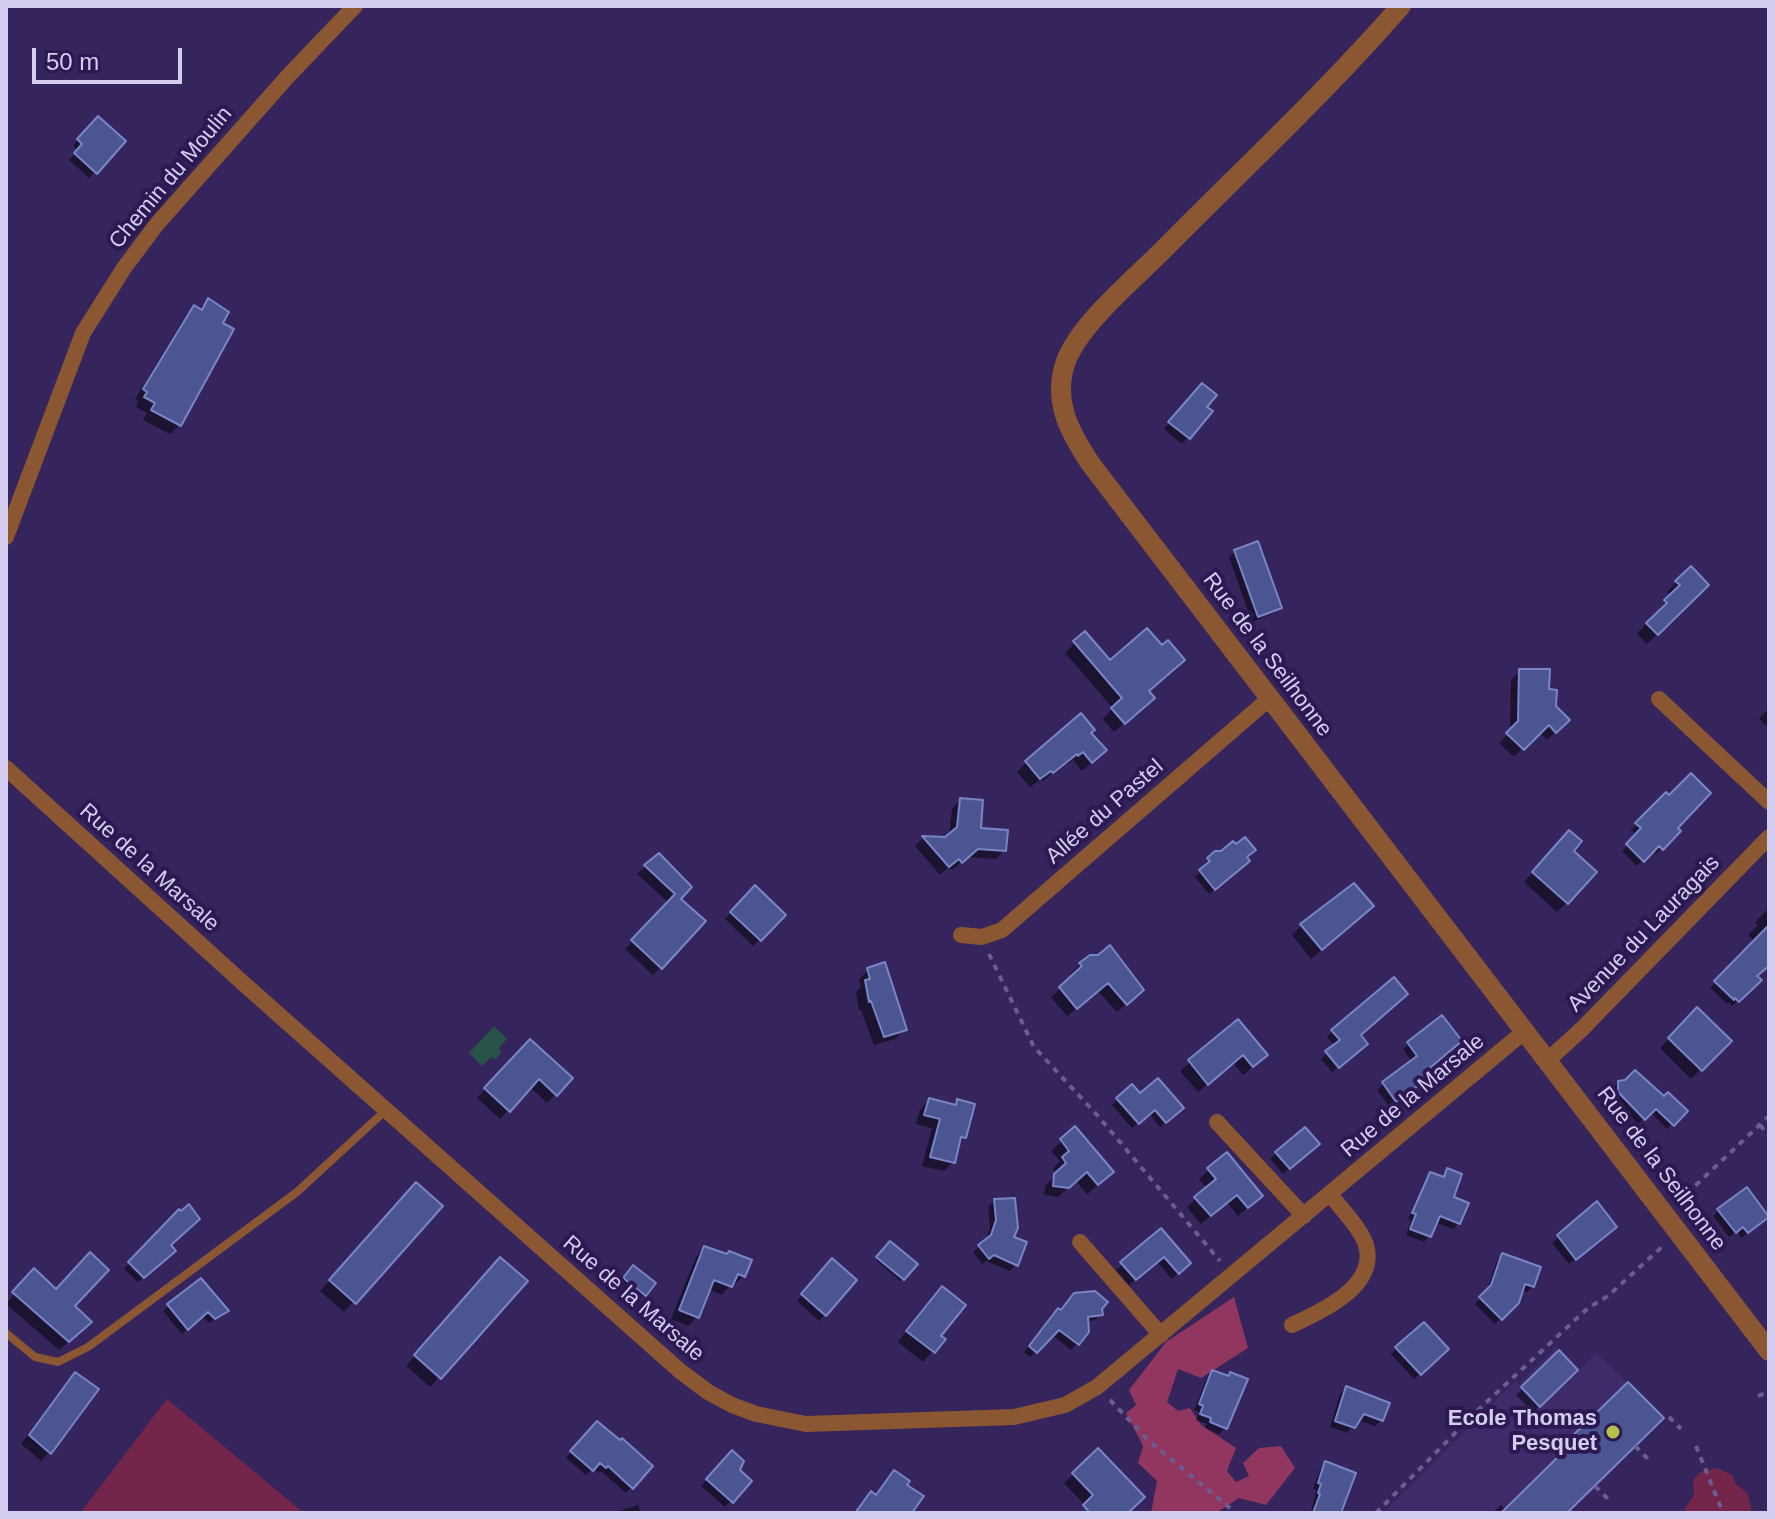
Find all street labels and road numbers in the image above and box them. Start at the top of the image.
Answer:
street label: Chemin du Moulin [104,102,238,254]
street label: Rue de la Seilhonne [1197,568,1337,742]
street label: Allée du Pastel [1041,754,1169,870]
street label: Rue de la Marsale [74,798,224,938]
street label: Avenue du Lauragais [1562,850,1726,1018]
street label: Rue de la Marsale [1336,1029,1490,1163]
street label: Rue de la Seilhonne [1591,1082,1731,1256]
street label: Rue de la Marsale [557,1230,709,1368]

